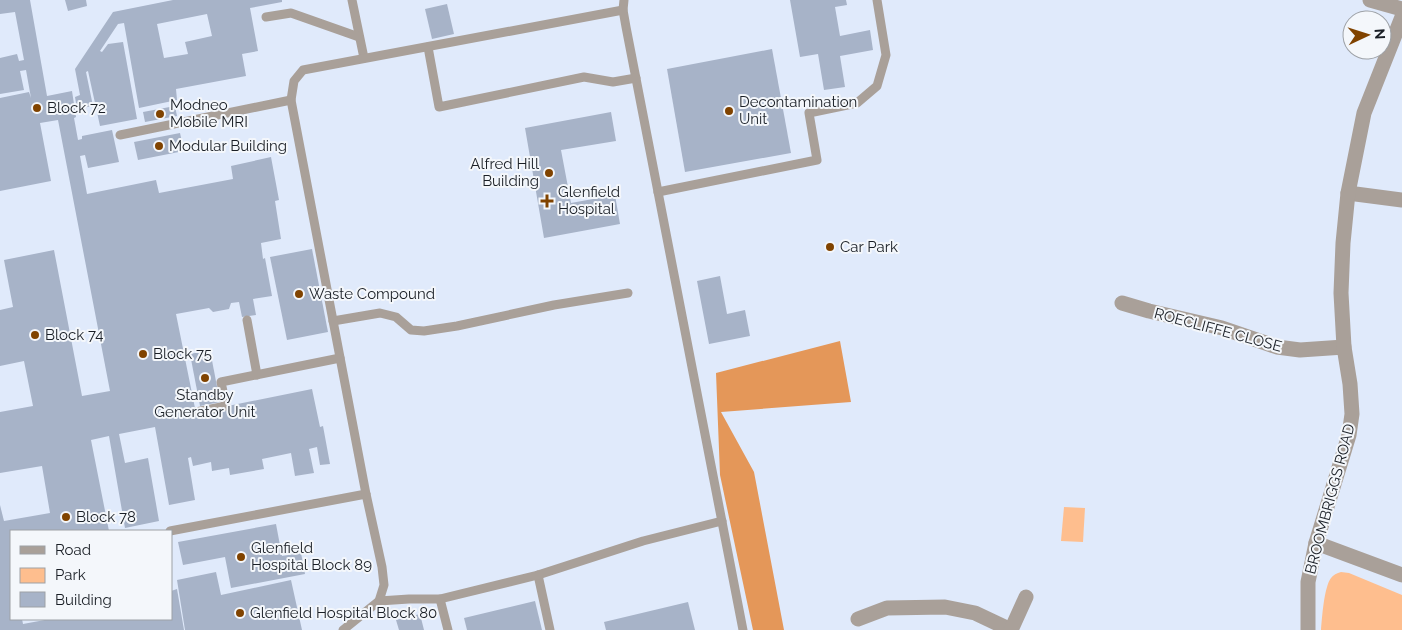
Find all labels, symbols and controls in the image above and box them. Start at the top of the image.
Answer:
north arrow [1342,10,1392,60]
text: N [1372,28,1388,40]
place label: Decontamination Unit [739,93,857,128]
place label: Modneo Mobile MRI [170,96,248,131]
place label: Block 72 [47,99,106,117]
marker: Block 72 [31,102,43,114]
marker: Decontamination Unit [723,105,735,117]
marker: Modneo Mobile MRI [154,108,166,120]
place label: Modular Building [169,137,287,155]
marker: Modular Building [153,140,165,152]
place label: Alfred Hill Building [470,155,540,190]
marker: Alfred Hill Building [543,167,555,179]
place label: Glenfield Hospital [558,183,620,218]
marker: Glenfield Hospital [540,194,554,208]
place label: Car Park [840,238,898,256]
marker: Car Park [824,241,836,253]
place label: Waste Compound [309,285,435,303]
marker: Waste Compound [293,288,305,300]
street label: ROECLIFFE CLOSE [1152,304,1284,356]
place label: Block 74 [45,326,103,344]
marker: Block 74 [29,329,41,341]
place label: Block 75 [153,345,212,363]
marker: Block 75 [137,348,149,360]
marker: Standby Generator Unit [199,372,211,384]
place label: Standby Generator Unit [154,386,256,421]
street label: BROOMBRIGGS ROAD [1301,422,1359,576]
place label: Block 78 [76,508,136,526]
marker: Block 78 [60,511,72,523]
legend [10,530,172,620]
place label: Glenfield Hospital Block 89 [251,539,372,574]
text: Road [55,541,91,559]
marker: Glenfield Hospital Block 89 [235,551,247,563]
text: Park [55,566,86,584]
text: Building [55,591,112,609]
place label: Glenfield Hospital Block 80 [250,604,437,622]
marker: Glenfield Hospital Block 80 [234,607,246,619]

